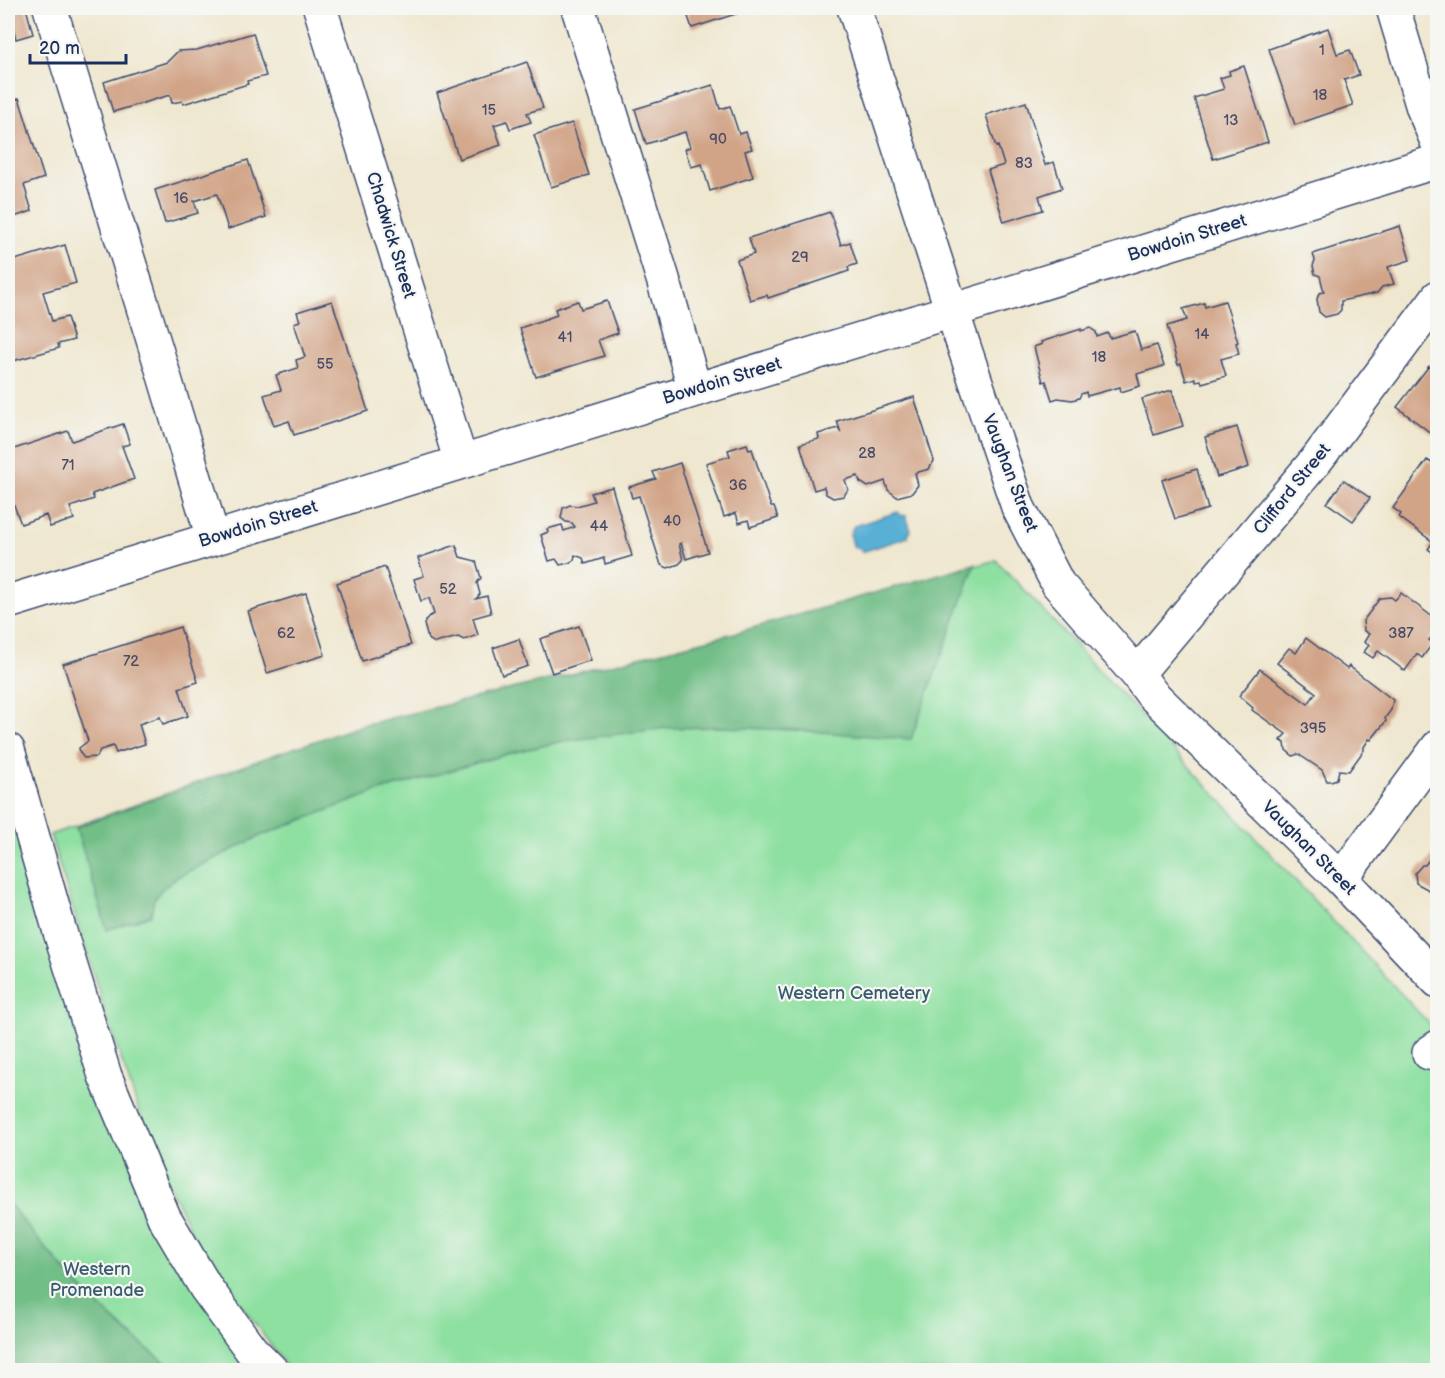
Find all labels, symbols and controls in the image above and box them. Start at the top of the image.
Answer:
scale bar [30,27,126,65]
text: 20 m [39,38,80,59]
house number: 1 [1319,41,1325,60]
house number: 18 [1313,86,1328,105]
house number: 15 [482,101,496,120]
house number: 13 [1223,111,1239,130]
house number: 90 [709,130,727,149]
house number: 83 [1015,154,1033,173]
street label: Chadwick Street [362,169,420,301]
house number: 16 [174,189,188,208]
street label: Bowdoin Street [1125,210,1249,266]
house number: 29 [791,248,809,267]
house number: 14 [1195,325,1209,344]
house number: 41 [558,328,572,347]
house number: 18 [1092,348,1107,367]
street label: Bowdoin Street [660,353,784,409]
house number: 55 [316,355,334,374]
street label: Vaughan Street [978,411,1042,535]
street label: Clifford Street [1249,439,1335,539]
house number: 28 [858,444,876,463]
house number: 71 [61,456,75,475]
house number: 36 [729,476,747,495]
street label: Bowdoin Street [196,496,320,552]
house number: 40 [663,512,681,531]
house number: 44 [590,517,608,536]
house number: 52 [439,580,457,599]
house number: 62 [277,624,295,643]
house number: 387 [1388,624,1414,643]
house number: 72 [123,652,139,671]
house number: 395 [1300,719,1326,738]
street label: Vaughan Street [1258,797,1361,900]
park label: Western Cemetery [778,983,931,1004]
park label: Western Promenade [50,1259,145,1301]

